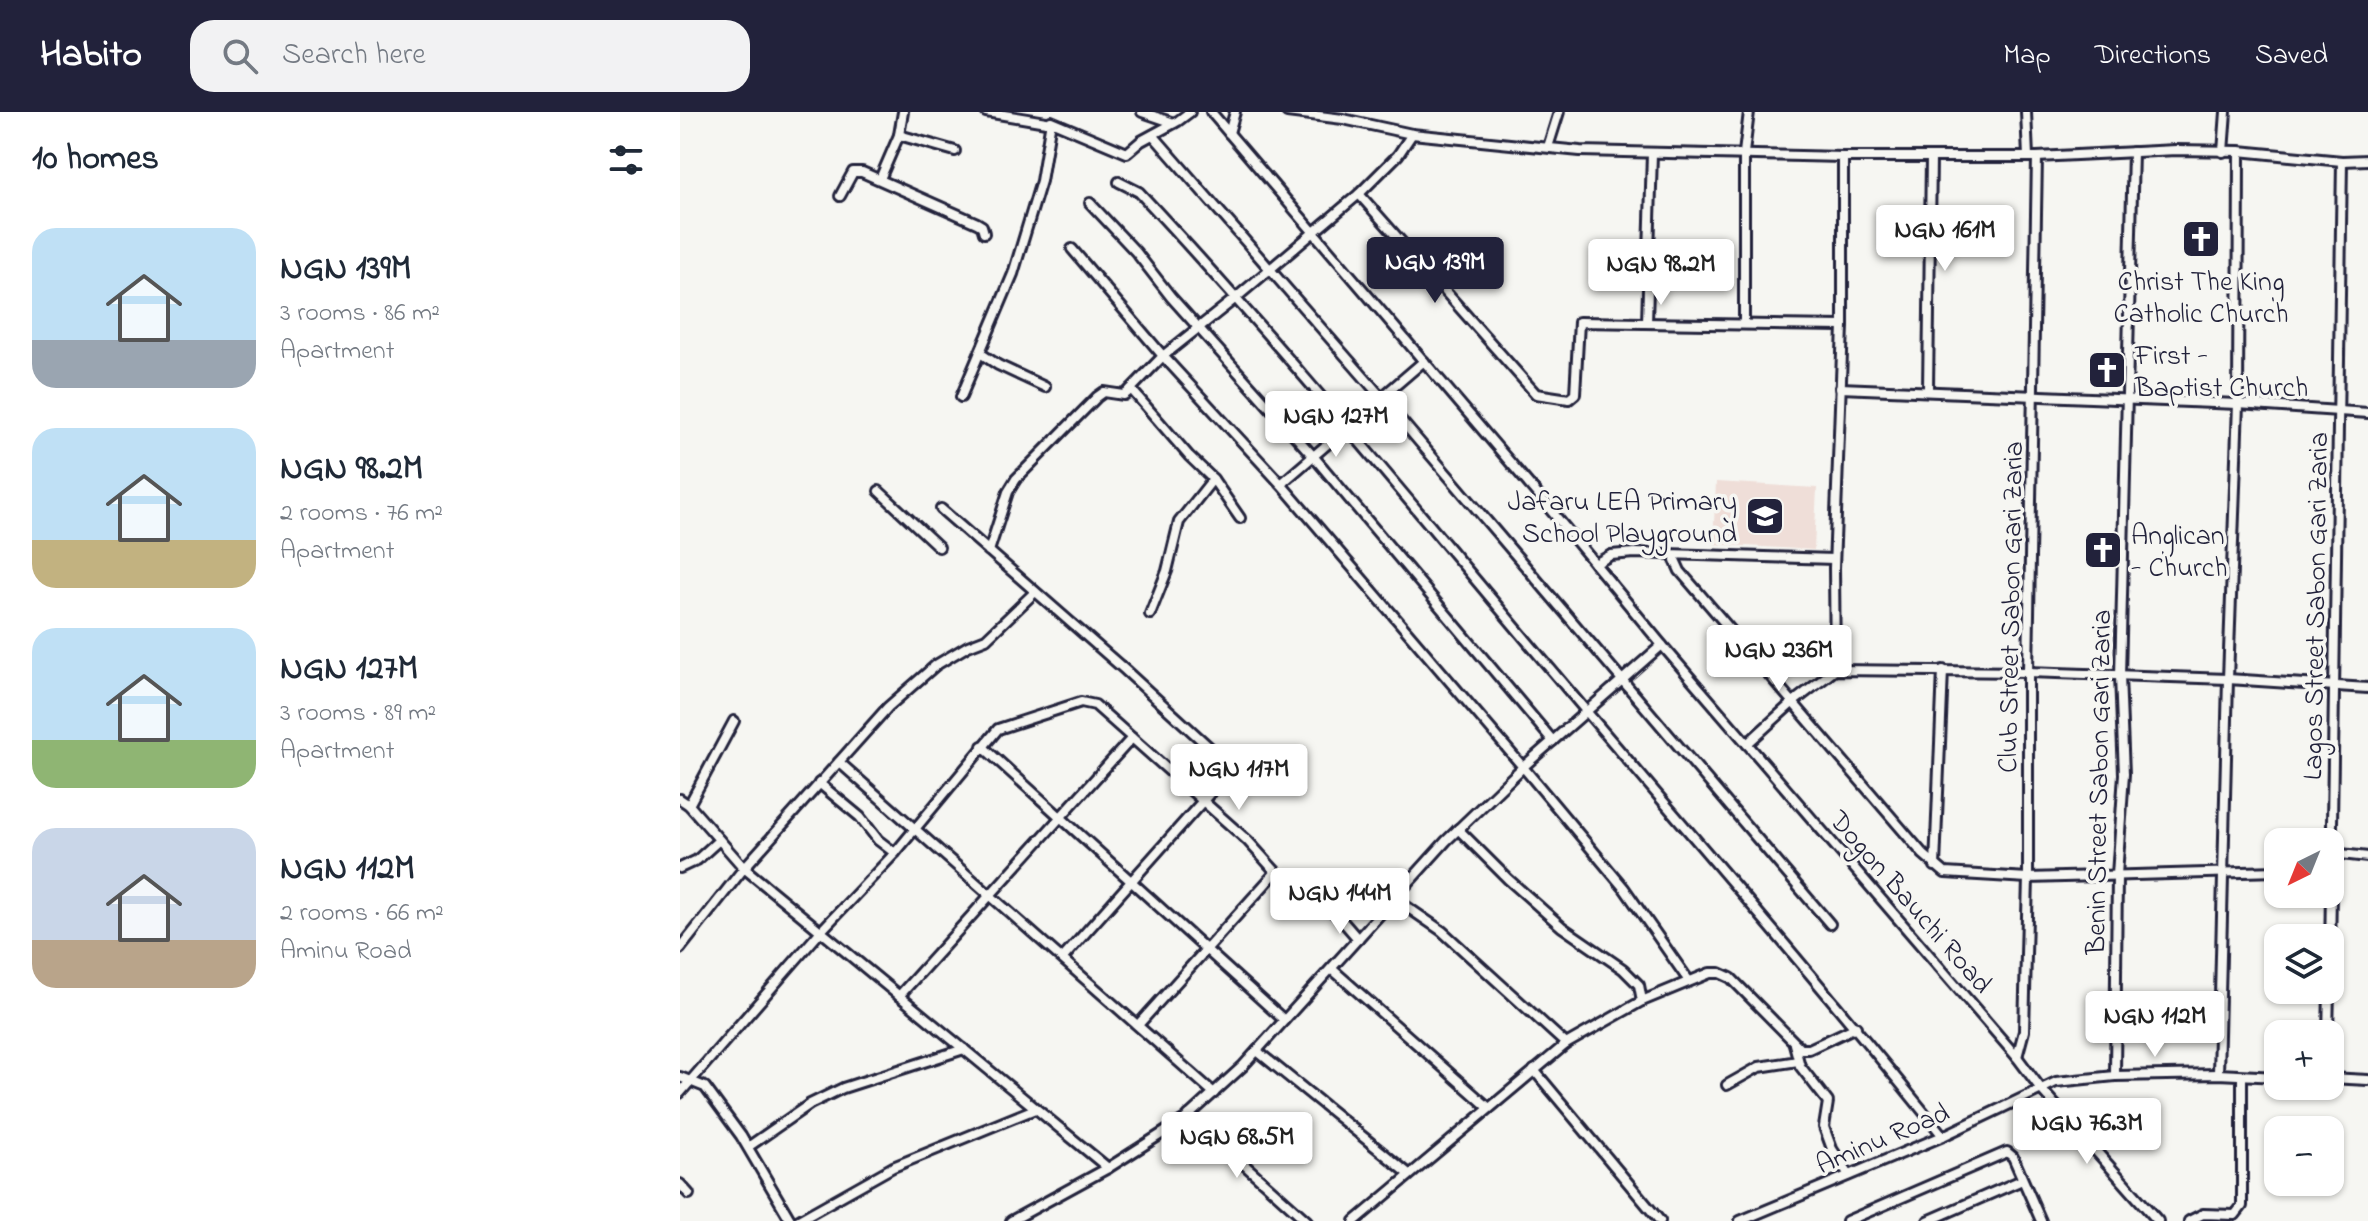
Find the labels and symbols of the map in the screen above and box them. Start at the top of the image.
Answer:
pin: NGN 161M [1862,205,2028,273]
church icon: Christ The King Catholic Church [2180,218,2222,260]
pin: NGN 139M [1352,237,1518,305]
pin: NGN 98.2M [1569,239,1753,307]
place label: Christ The King Catholic Church [2113,263,2289,336]
place label: First - Baptist Church [2134,337,2308,410]
church icon: First - Baptist Church [2086,349,2128,391]
pin: NGN 127M [1253,391,1419,459]
street label: Lagos Street Sabon Gari Zaria [2294,432,2341,780]
street label: Club Street Sabon Gari Zaria [1989,441,2036,773]
place label: Jafaru LEA Primary School Playground [1508,483,1737,556]
school or university icon: Jafaru LEA Primary School Playground [1744,495,1786,537]
place label: Anglican - Church [2131,517,2228,590]
church icon: Anglican - Church [2082,529,2124,571]
street label: Benin Street Sabon Gari Zaria [2077,609,2124,956]
pin: NGN 236M [1696,625,1862,693]
pin: NGN 117M [1156,744,1322,812]
street label: Dogon Bauchi Road [1817,802,2001,1004]
north arrow [2264,828,2344,908]
pin: NGN 144M [1257,868,1423,936]
pin: NGN 112M [2072,991,2238,1059]
street label: Aminu Road [1810,1094,1957,1187]
pin: NGN 76.3M [1995,1098,2179,1166]
pin: NGN 68.5M [1145,1112,1329,1180]

